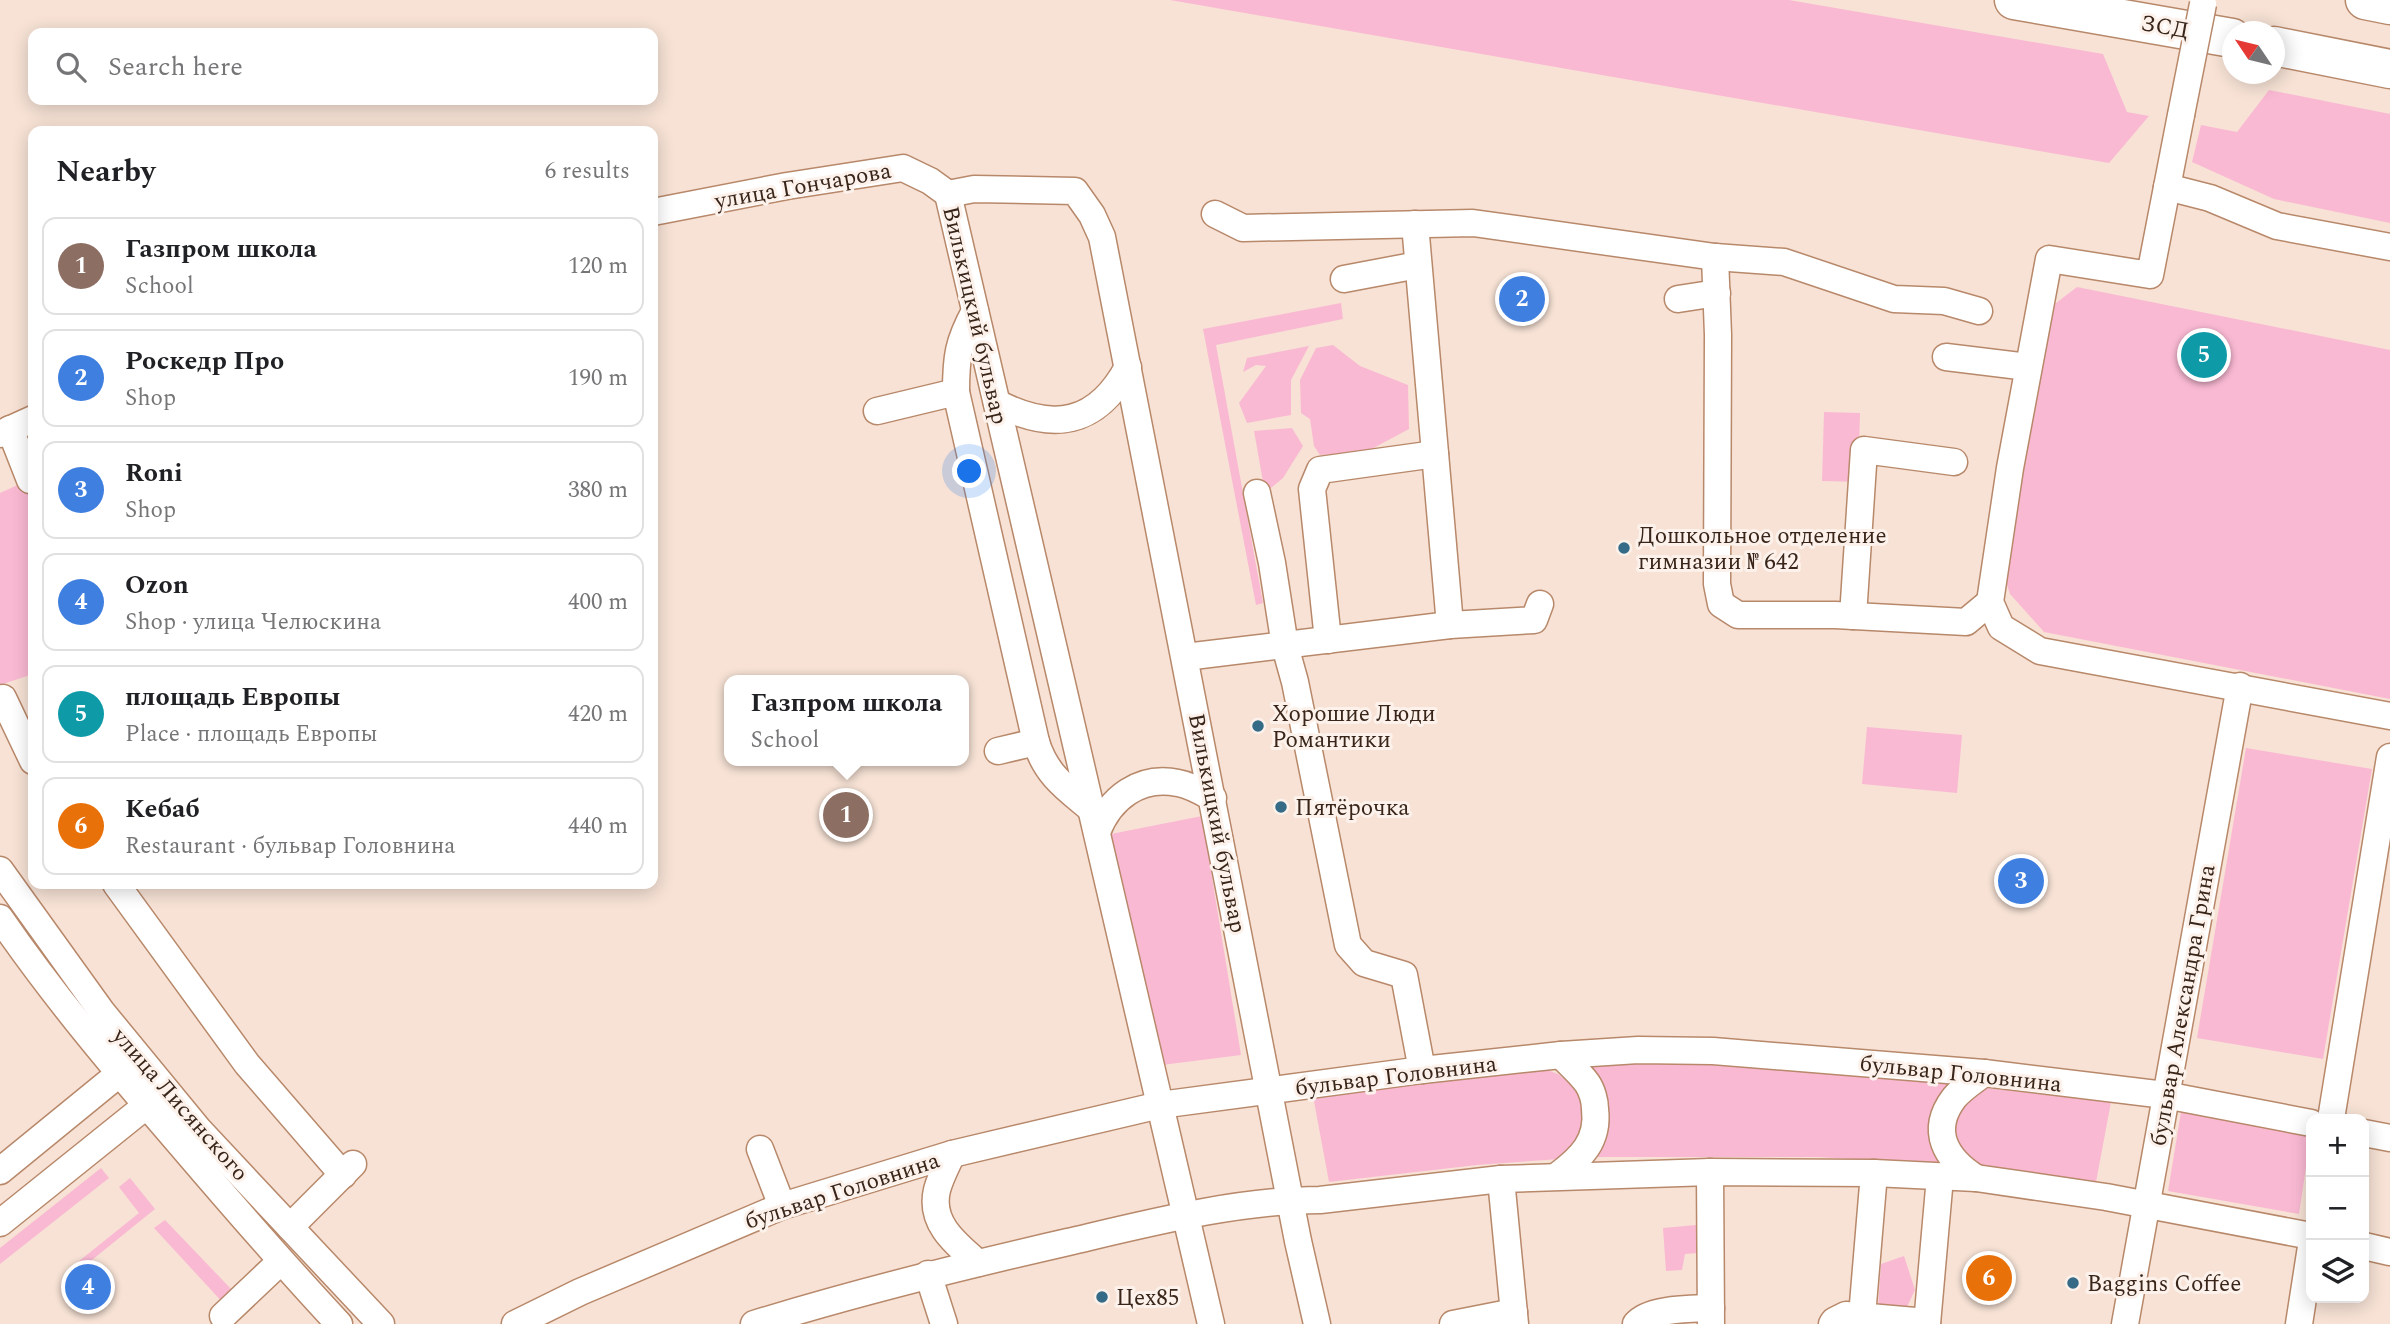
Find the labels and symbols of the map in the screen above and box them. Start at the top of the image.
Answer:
street label: ЗСД [2138,6,2192,49]
north arrow [2222,21,2285,84]
street label: улица Гончарова [711,154,894,219]
street label: Вилькицкий бульвар [932,203,1017,428]
pin: 2 [1499,273,1545,325]
pin: 5 [2181,329,2227,381]
your location [952,454,986,488]
place label: Дошкольное отделение гимназии № 642 [1638,519,1887,580]
marker: Дошкольное отделение гимназии № 642 [1616,540,1632,556]
place label: Хорошие Люди Романтики [1272,697,1436,758]
street label: Вилькицкий бульвар [1178,710,1255,936]
marker: Хорошие Люди Романтики [1250,718,1266,734]
pin: 1 [823,789,869,841]
place label: Пятёрочка [1295,791,1410,826]
marker: Пятёрочка [1273,799,1289,815]
pin: 3 [1998,855,2044,907]
street label: бульвар Александра Грина [2141,862,2225,1149]
street label: улица Лисянского [102,1020,257,1190]
street label: бульвар Головнина [1858,1046,2064,1102]
street label: бульвар Головнина [1293,1047,1499,1106]
street label: бульвар Головнина [741,1143,944,1239]
pin: 6 [1966,1252,2012,1304]
pin: 4 [65,1261,111,1313]
place label: Baggins Coffee [2087,1267,2241,1302]
marker: Baggins Coffee [2065,1275,2081,1291]
place label: Цех85 [1116,1281,1179,1316]
marker: Цех85 [1094,1289,1110,1305]

